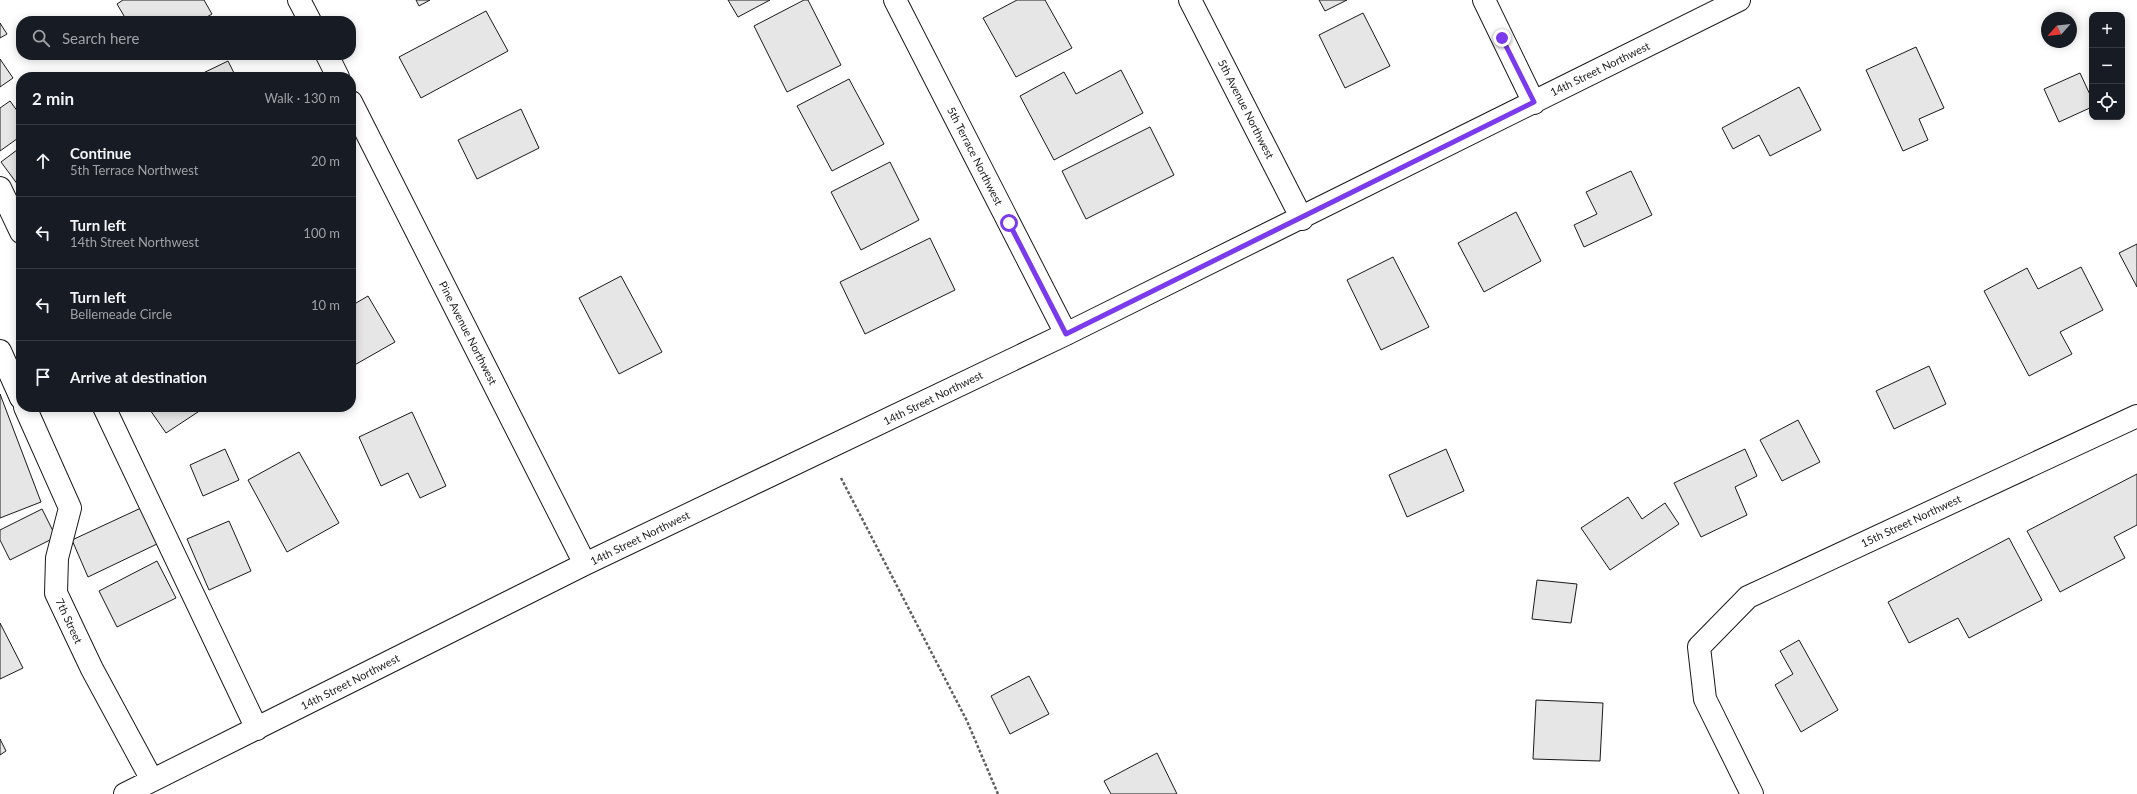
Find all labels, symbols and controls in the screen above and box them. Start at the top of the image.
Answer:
north arrow [2041,12,2077,48]
map controls [2089,12,2125,120]
button: + [2089,12,2125,48]
search box [16,16,356,60]
icon: search [30,27,52,49]
text: Search here [62,29,139,47]
route end [1493,29,1511,47]
street label: 14th Street Northwest [1548,39,1652,98]
button: − [2089,48,2125,84]
street label: 5th Avenue Northwest [1216,57,1277,161]
button: locate [2089,84,2125,120]
text: 2 min [32,88,74,109]
text: Walk · 130 m [264,90,340,106]
street label: 5th Terrace Northwest [945,104,1006,207]
text: Continue [70,144,131,162]
icon: ahead [32,150,54,172]
text: 20 m [311,153,340,169]
text: 5th Terrace Northwest [70,162,198,178]
route start [1000,214,1018,232]
text: Turn left [70,216,126,234]
icon: left [32,222,54,244]
text: 100 m [303,225,340,241]
text: 14th Street Northwest [70,234,199,250]
street label: Pine Avenue Northwest [437,279,500,387]
text: Turn left [70,288,126,306]
icon: left [32,294,54,316]
text: 10 m [311,297,340,313]
text: Bellemeade Circle [70,306,172,322]
icon: arrive [32,366,54,388]
text: Arrive at destination [70,368,207,386]
street label: 14th Street Northwest [881,368,985,427]
street label: 15th Street Northwest [1859,492,1963,549]
street label: 14th Street Northwest [588,508,692,567]
street label: 7th Street [53,596,86,645]
street label: 14th Street Northwest [298,651,401,712]

